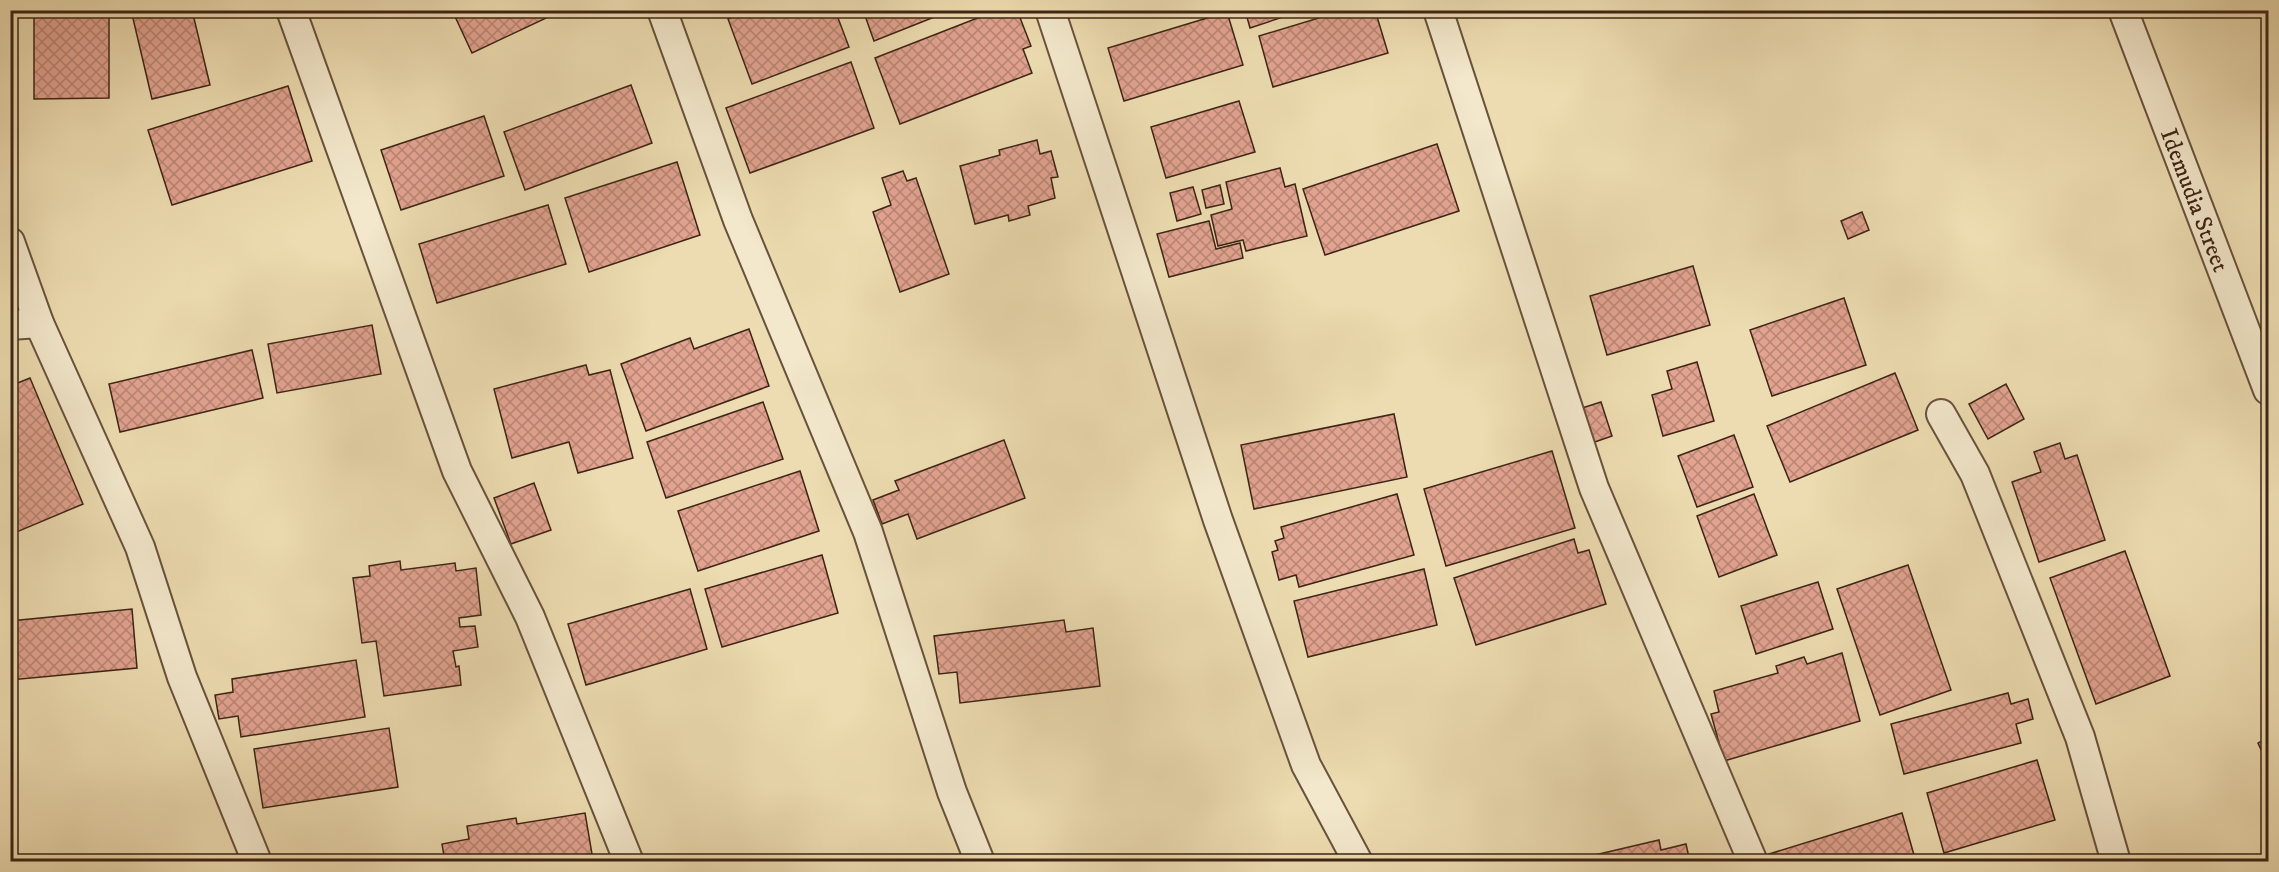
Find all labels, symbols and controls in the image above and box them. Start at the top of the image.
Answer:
street label: Idemudia Street [2153,124,2235,277]

